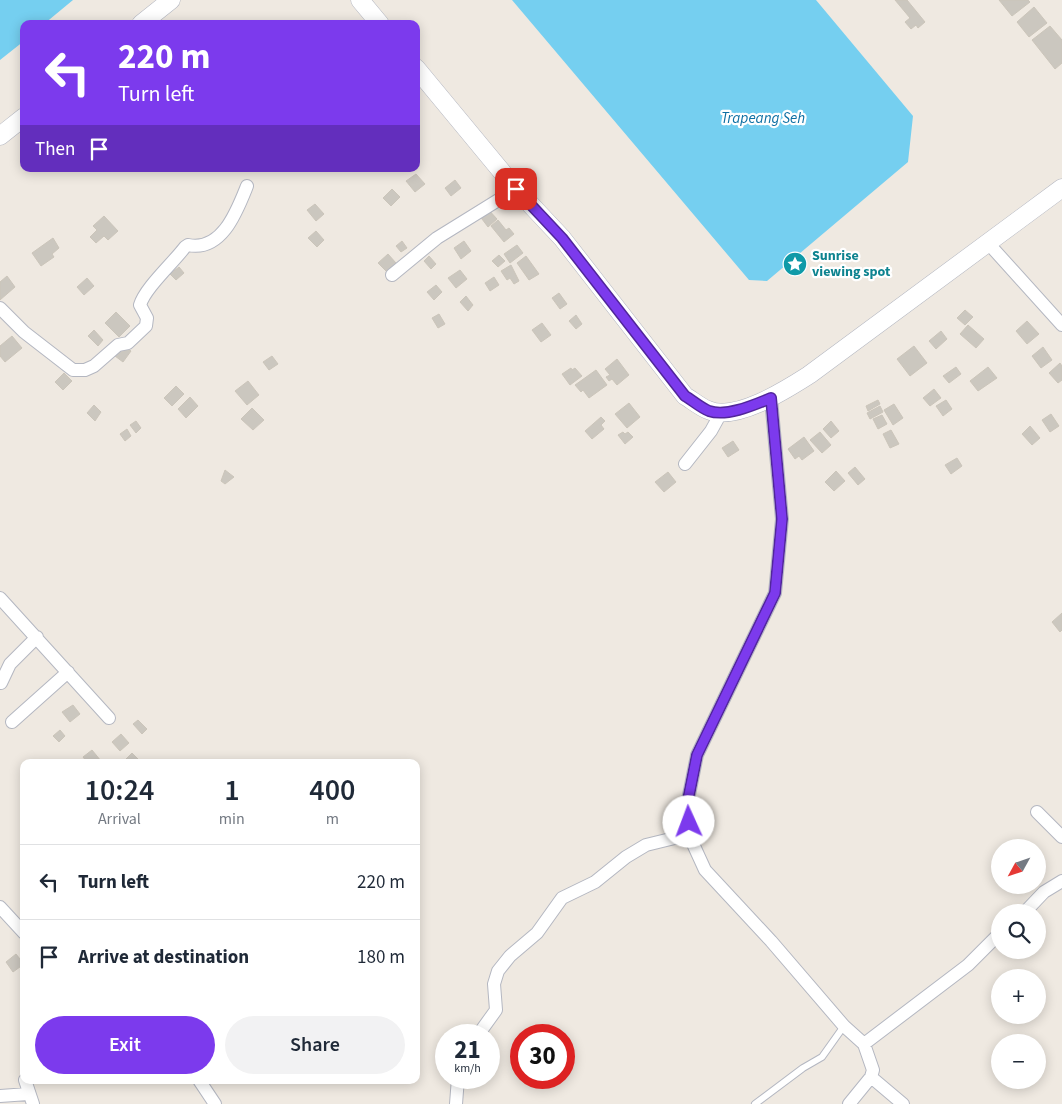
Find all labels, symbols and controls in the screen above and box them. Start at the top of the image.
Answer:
text: 220 m [118,32,210,82]
icon: left [35,40,100,105]
text: Turn left [118,78,194,110]
water label: Trapeang Seh [721,108,805,129]
icon: arrive [85,135,113,163]
text: Then [35,136,75,163]
pin [495,168,537,210]
icon: arrive [502,175,530,203]
place label: Sunrise viewing spot [812,246,891,282]
place icon: Sunrise viewing spot [782,251,808,277]
text: 10:24 [85,769,154,812]
text: 1 [224,769,240,812]
text: 400 [309,769,355,812]
position arrow [662,795,714,847]
text: Arrival [98,808,141,830]
text: min [219,808,245,830]
text: m [326,808,339,830]
north arrow [991,839,1046,894]
map controls [991,839,1046,1089]
icon: left [35,868,63,896]
text: Turn left [78,869,149,896]
text: 220 m [357,869,405,896]
button: search [991,904,1046,959]
icon: arrive [35,943,63,971]
text: Arrive at destination [78,944,249,971]
text: 180 m [357,944,405,971]
button: + [991,969,1046,1024]
button: Exit [35,1016,215,1074]
button: Share [225,1016,405,1074]
speed limit sign: 30 [510,1024,575,1089]
text: 21 [454,1032,481,1068]
button: − [991,1034,1046,1089]
text: km/h [454,1060,481,1077]

